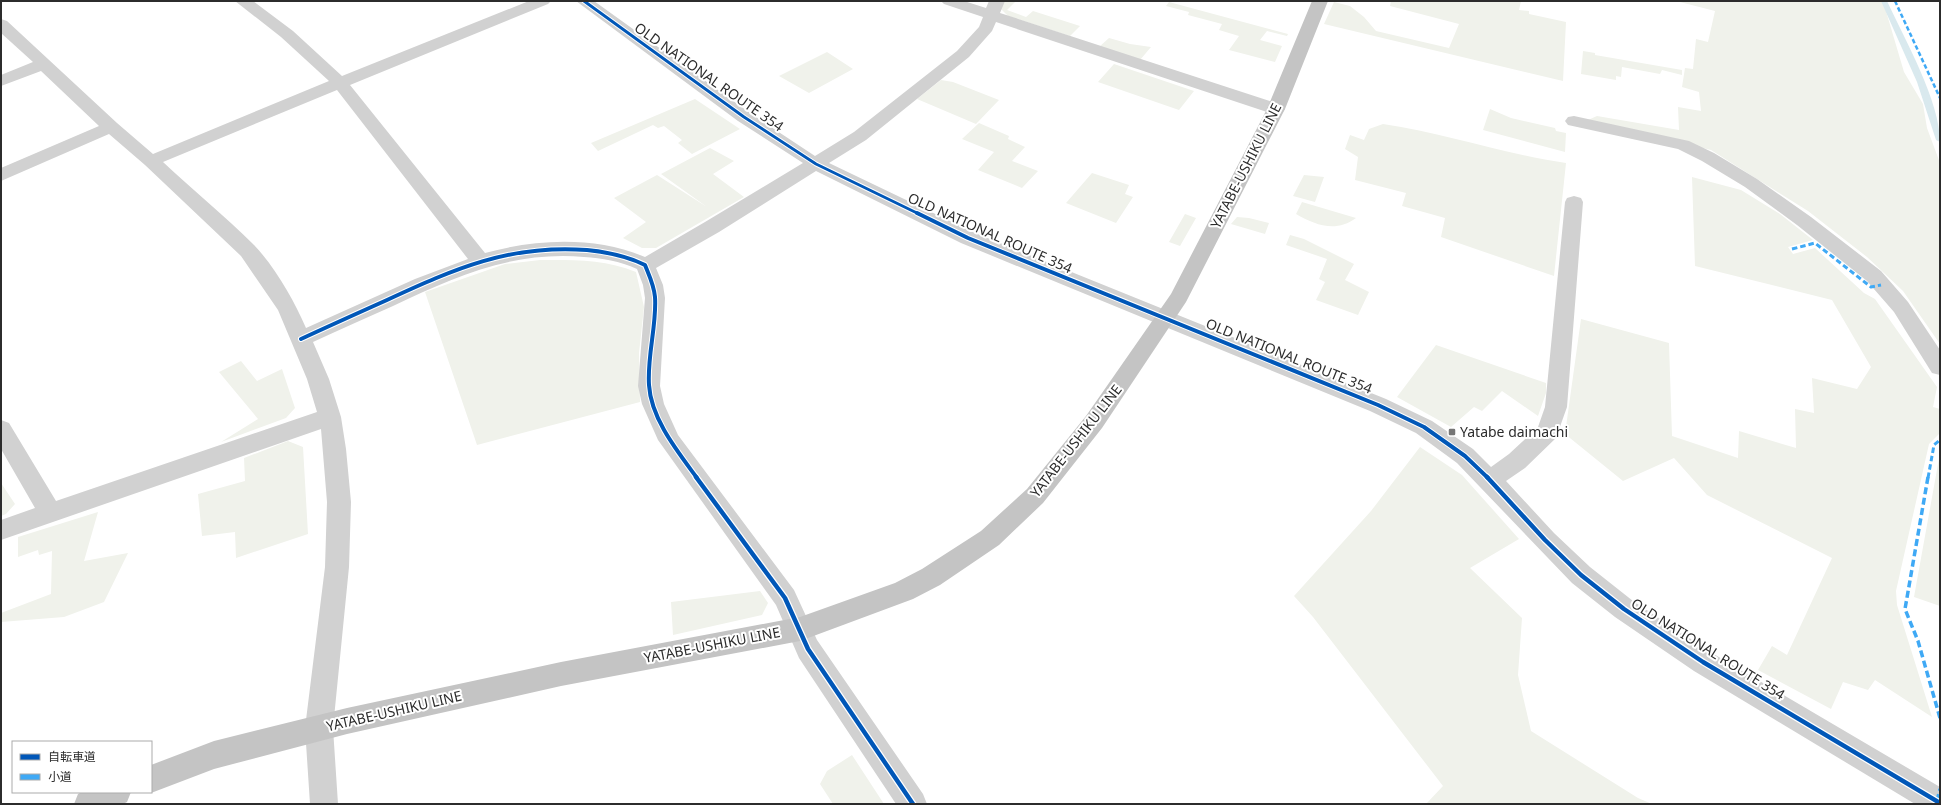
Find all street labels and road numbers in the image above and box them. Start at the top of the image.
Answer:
street label: OLD NATIONAL ROUTE 354 [631,18,788,135]
street label: YATABE-USHIKU LINE [1206,100,1285,232]
street label: OLD NATIONAL ROUTE 354 [905,188,1075,277]
street label: OLD NATIONAL ROUTE 354 [1203,313,1375,398]
street label: YATABE-USHIKU LINE [1026,380,1126,501]
street label: OLD NATIONAL ROUTE 354 [1628,593,1789,704]
street label: YATABE-USHIKU LINE [642,622,782,667]
street label: YATABE-USHIKU LINE [324,686,463,735]

